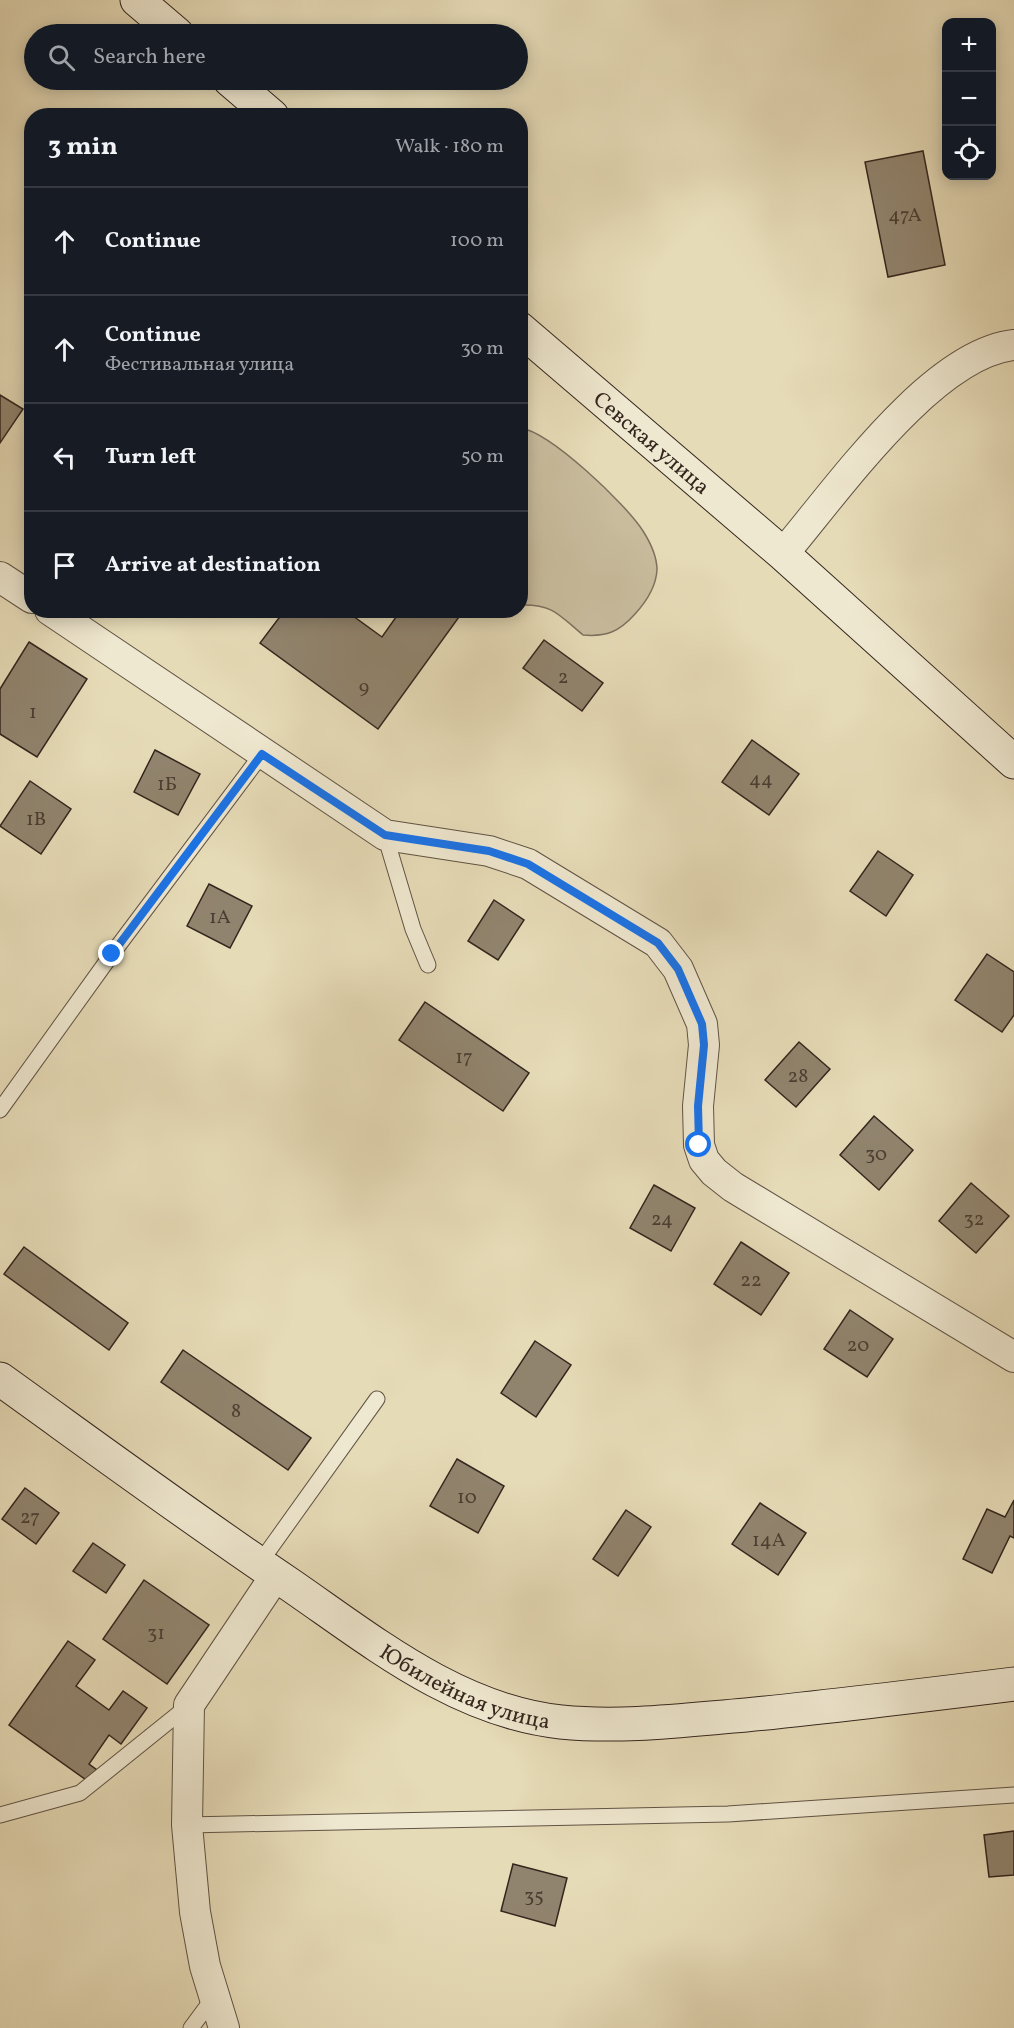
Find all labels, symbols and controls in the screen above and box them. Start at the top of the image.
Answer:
map controls [942,18,996,180]
button: + [942,18,996,72]
search box [24,24,528,90]
icon: search [45,41,78,74]
text: Search here [93,42,206,73]
button: − [942,72,996,126]
button: locate [942,126,996,180]
text: 3 min [48,129,118,165]
text: Walk · 180 m [395,133,504,161]
house number: 47А [888,202,922,230]
icon: ahead [48,225,81,258]
text: Continue [105,226,201,257]
text: 100 m [450,227,504,255]
text: Continue [105,320,201,351]
icon: ahead [48,333,81,366]
text: 30 m [460,335,504,363]
text: Фестивальная улица [105,351,294,379]
street label: Севская улица [585,385,716,503]
icon: left [48,441,81,474]
text: Turn left [105,442,196,473]
text: 50 m [461,443,504,471]
icon: arrive [48,549,81,582]
text: Arrive at destination [105,550,321,581]
house number: 2 [558,664,568,692]
house number: 9 [359,674,369,702]
house number: 1 [29,699,37,727]
house number: 44 [749,766,773,794]
house number: 1Б [157,771,177,799]
house number: 1В [26,806,46,834]
house number: 1А [209,904,231,932]
route end [98,940,124,966]
house number: 17 [455,1044,473,1072]
house number: 28 [788,1063,808,1091]
route start [685,1131,711,1157]
house number: 30 [865,1141,887,1169]
house number: 24 [651,1206,673,1234]
house number: 32 [964,1206,985,1234]
house number: 22 [740,1267,762,1295]
house number: 20 [847,1332,869,1360]
house number: 8 [231,1398,241,1426]
house number: 10 [457,1484,477,1512]
house number: 27 [20,1504,40,1532]
house number: 14А [752,1527,786,1555]
house number: 31 [147,1620,165,1648]
street label: Юбилейная улица [373,1638,552,1738]
house number: 35 [524,1883,544,1911]

